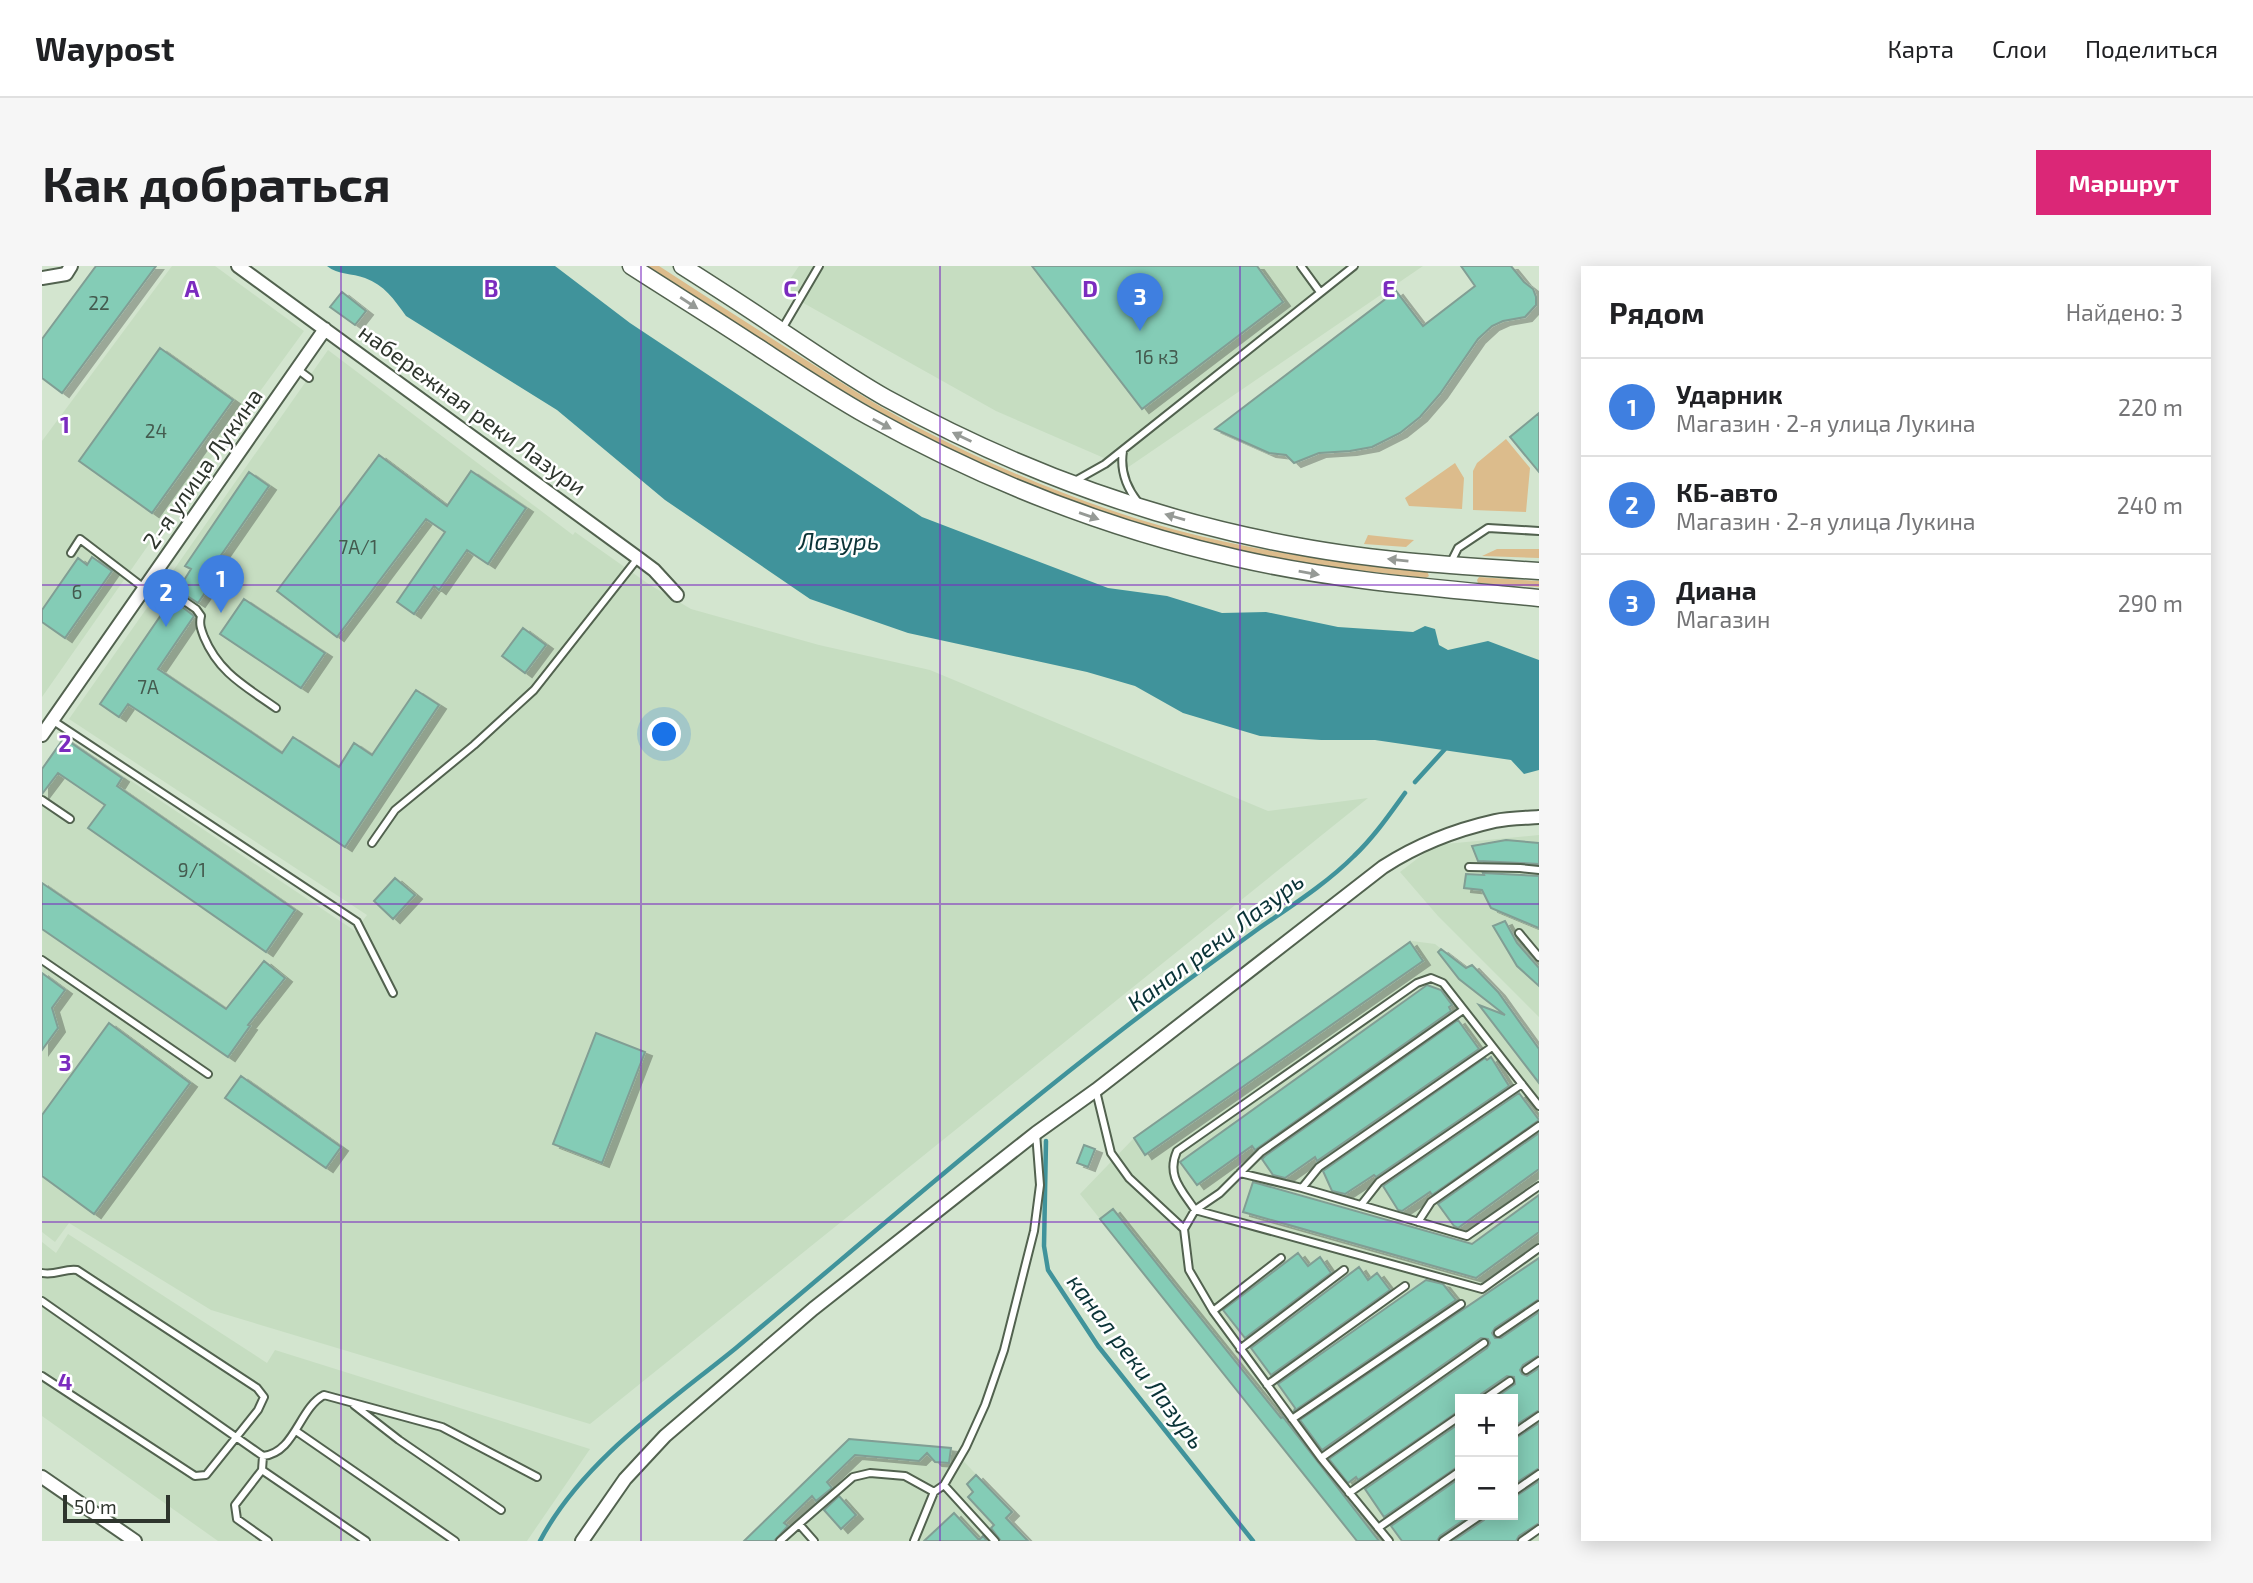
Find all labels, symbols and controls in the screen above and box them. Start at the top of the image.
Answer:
text: Waypost [35,28,174,68]
text: Карта [1887,34,1954,63]
text: Слои [1992,34,2047,63]
text: Поделиться [2085,34,2218,63]
button: Маршрут [2036,150,2211,215]
text: Как добраться [42,153,391,212]
pin: 3 [1117,273,1163,331]
text: A [184,274,200,302]
text: B [484,274,498,302]
text: C [783,274,797,302]
text: D [1082,274,1098,302]
text: E [1382,274,1396,302]
house number: 22 [88,291,110,314]
text: Рядом [1609,294,1705,330]
one-way arrow [680,296,698,310]
text: Найдено: 3 [2066,298,2183,326]
street label: набережная реки Лазури [353,317,592,502]
house number: 16 к3 [1135,345,1179,368]
text: Ударник [1676,378,1783,409]
street label: 2-я улица Лукина [136,382,269,554]
text: 1 [1627,393,1637,421]
text: 220 m [2118,393,2183,421]
text: Магазин · 2-я улица Лукина [1676,409,1976,437]
text: 1 [60,410,70,438]
one-way arrow [872,417,892,429]
house number: 24 [145,419,167,442]
one-way arrow [952,431,972,443]
text: КБ-авто [1676,476,1778,507]
text: 2 [1625,491,1639,519]
text: 240 m [2117,491,2183,519]
text: Магазин · 2-я улица Лукина [1676,507,1976,535]
one-way arrow [1079,511,1100,522]
one-way arrow [1164,512,1185,522]
water label: Лазурь [798,526,879,555]
house number: 7А/1 [339,535,377,558]
one-way arrow [1387,554,1409,565]
pin: 1 [198,555,244,613]
one-way arrow [1298,567,1320,578]
pin: 2 [143,569,189,627]
text: Диана [1676,574,1757,605]
house number: 6 [72,580,82,603]
text: 3 [1625,589,1639,617]
text: 290 m [2118,589,2183,617]
text: Магазин [1676,605,1770,633]
house number: 7А [137,675,159,698]
your location [647,717,681,751]
text: 2 [58,729,72,757]
house number: 9/1 [178,858,206,881]
water label: Канал реки Лазурь [1121,865,1309,1017]
text: 3 [58,1048,72,1076]
water label: канал реки Лазурь [1062,1268,1212,1454]
text: 4 [58,1367,72,1395]
map controls [1455,1394,1518,1520]
button: + [1455,1394,1518,1457]
button: − [1455,1457,1518,1520]
scale bar [63,1492,170,1524]
text: 50 m [74,1495,117,1518]

